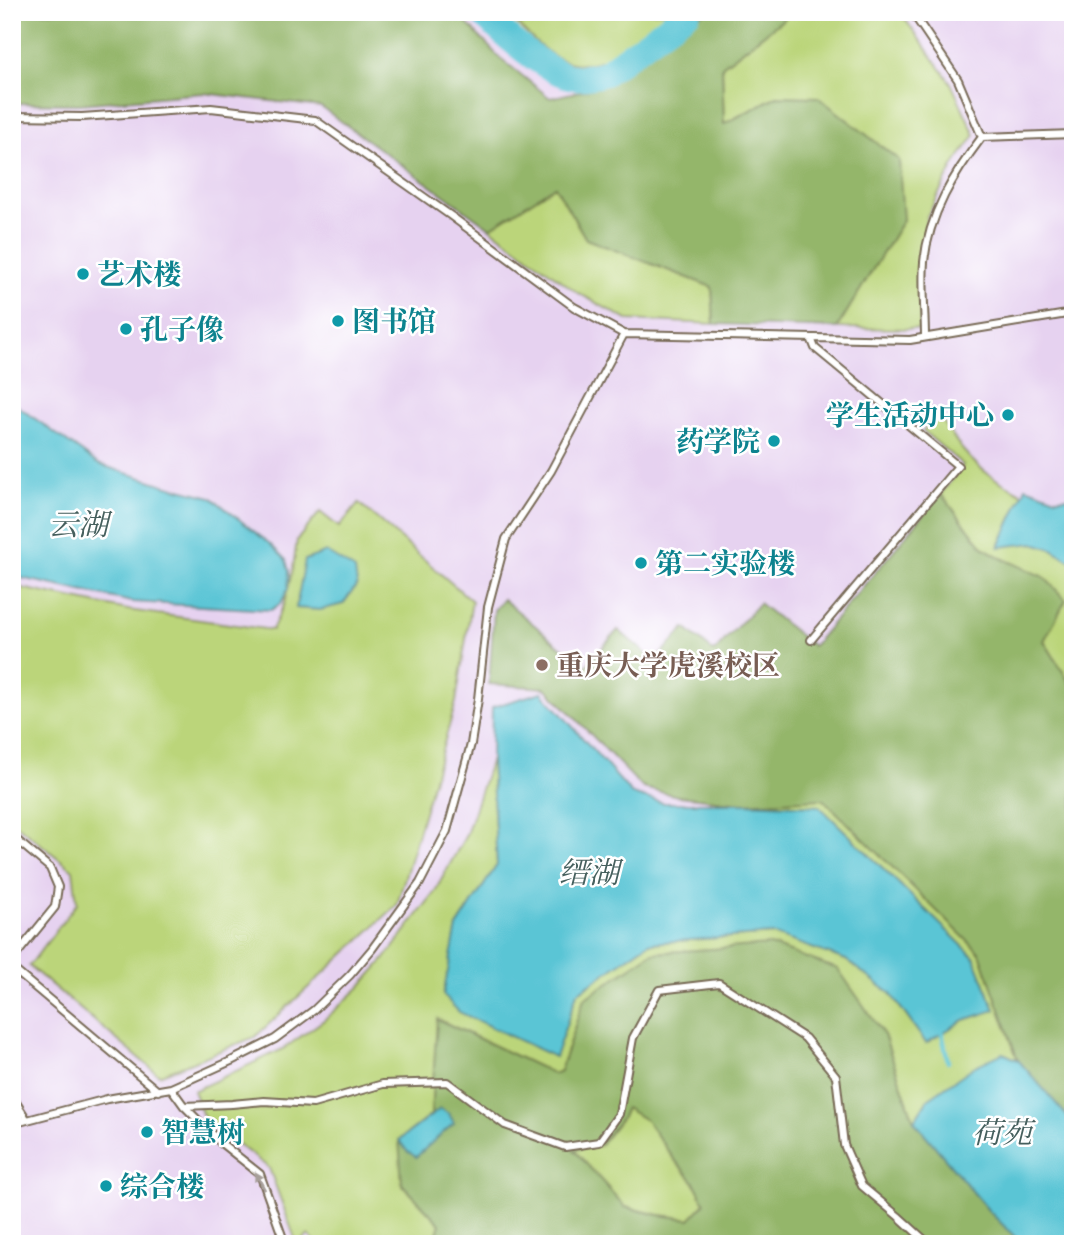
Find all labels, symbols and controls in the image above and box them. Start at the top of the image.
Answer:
place label: 艺术楼 [97,253,181,294]
marker: 艺术楼 [75,266,91,282]
place label: 图书馆 [352,300,436,341]
place label: 孔子像 [140,308,224,349]
marker: 图书馆 [330,313,346,329]
marker: 孔子像 [118,321,134,337]
place label: 学生活动中心 [826,394,994,435]
marker: 学生活动中心 [1000,407,1016,423]
place label: 药学院 [676,420,760,461]
marker: 药学院 [766,433,782,449]
water label: 云湖 [48,502,113,546]
place label: 第二实验楼 [655,542,795,583]
marker: 第二实验楼 [633,555,649,571]
place label: 重庆大学虎溪校区 [556,644,780,685]
marker: 重庆大学虎溪校区 [534,657,550,673]
water label: 缙湖 [559,850,624,894]
water label: 荷苑 [972,1110,1036,1154]
place label: 智慧树 [161,1111,245,1152]
marker: 智慧树 [139,1124,155,1140]
place label: 综合楼 [120,1165,204,1206]
one-way arrow [255,1170,267,1190]
marker: 综合楼 [98,1178,114,1194]

